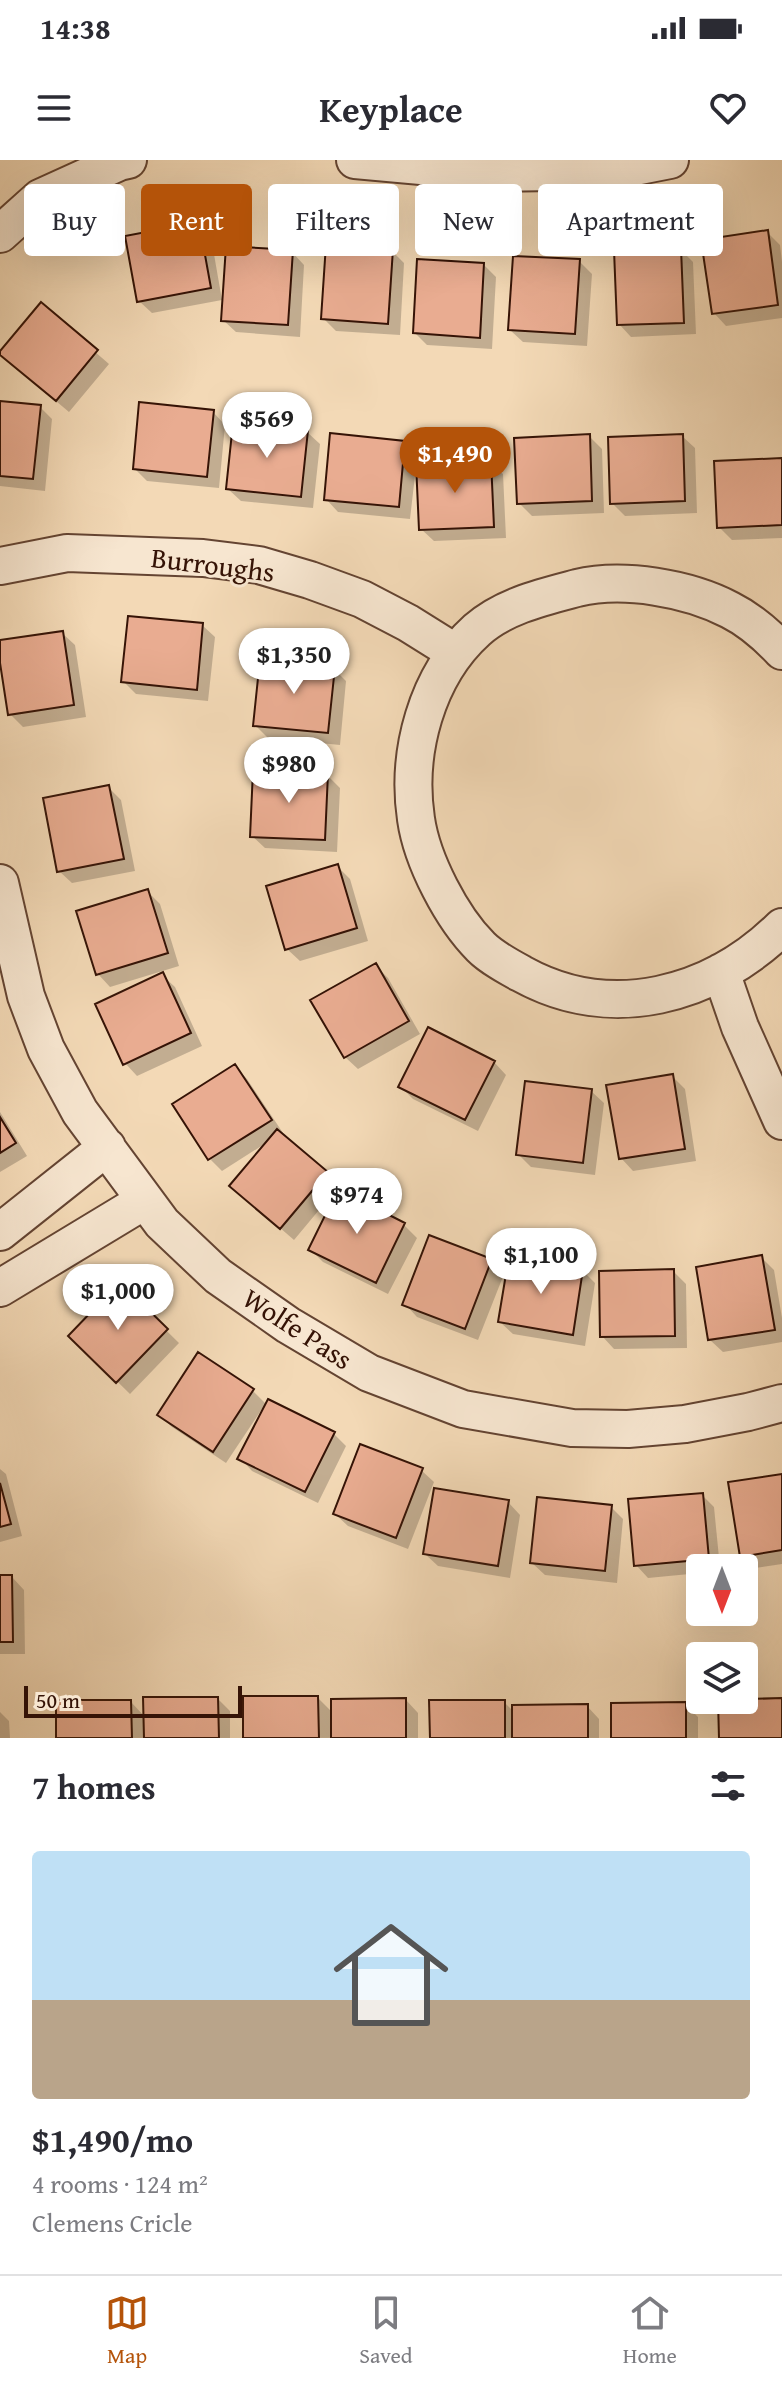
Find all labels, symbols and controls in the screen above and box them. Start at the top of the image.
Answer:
text: 14:38 [40,6,111,50]
text: Keyplace [319,82,463,135]
icon: menu [32,86,76,130]
icon: heart [706,86,750,130]
chip: Buy [24,184,125,256]
chip: Rent [141,184,252,256]
chip: Filters [268,184,399,256]
chip: New [415,184,522,256]
chip: Apartment [538,184,723,256]
pin: $569 [220,392,314,460]
text: $569 [240,398,294,437]
pin: $1,490 [390,427,520,495]
text: $1,490 [418,433,492,472]
street label: Burroughs [149,536,277,592]
pin: $1,350 [229,628,359,696]
text: $1,350 [257,634,331,673]
pin: $980 [242,737,336,805]
text: $980 [262,743,316,782]
pin: $974 [310,1168,404,1236]
text: $974 [330,1174,384,1213]
pin: $1,100 [476,1228,606,1296]
text: $1,100 [504,1234,578,1273]
pin: $1,000 [53,1264,183,1332]
text: $1,000 [81,1270,155,1309]
street label: Wolfe Pass [235,1277,361,1379]
north arrow [686,1554,758,1626]
map controls [686,1554,758,1714]
button: layers [686,1642,758,1714]
scale bar [24,1682,242,1718]
text: 50 m [36,1684,80,1716]
text: 7 homes [32,1762,156,1811]
icon: filters [706,1764,750,1808]
icon: home [319,1903,463,2047]
text: $1,490/mo [32,2115,193,2164]
text: 4 rooms · 124 m² [32,2164,208,2203]
text: Clemens Cricle [32,2203,193,2242]
tab: Map [105,2291,149,2371]
tab: Saved [359,2291,413,2371]
tab: Home [623,2291,677,2371]

